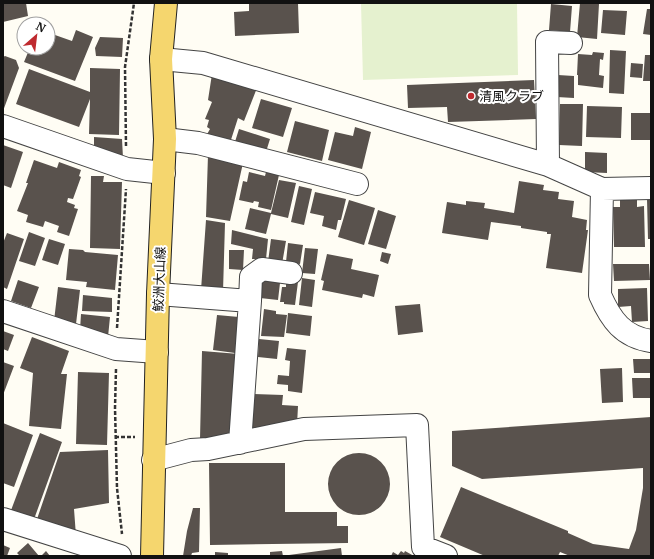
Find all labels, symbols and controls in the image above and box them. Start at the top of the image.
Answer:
north arrow [16,16,56,56]
text: N [34,19,48,36]
place label: 清風クラブ [479,88,544,105]
marker: 清風クラブ [466,91,476,101]
street label: 鮫洲大山線 [150,246,169,312]

